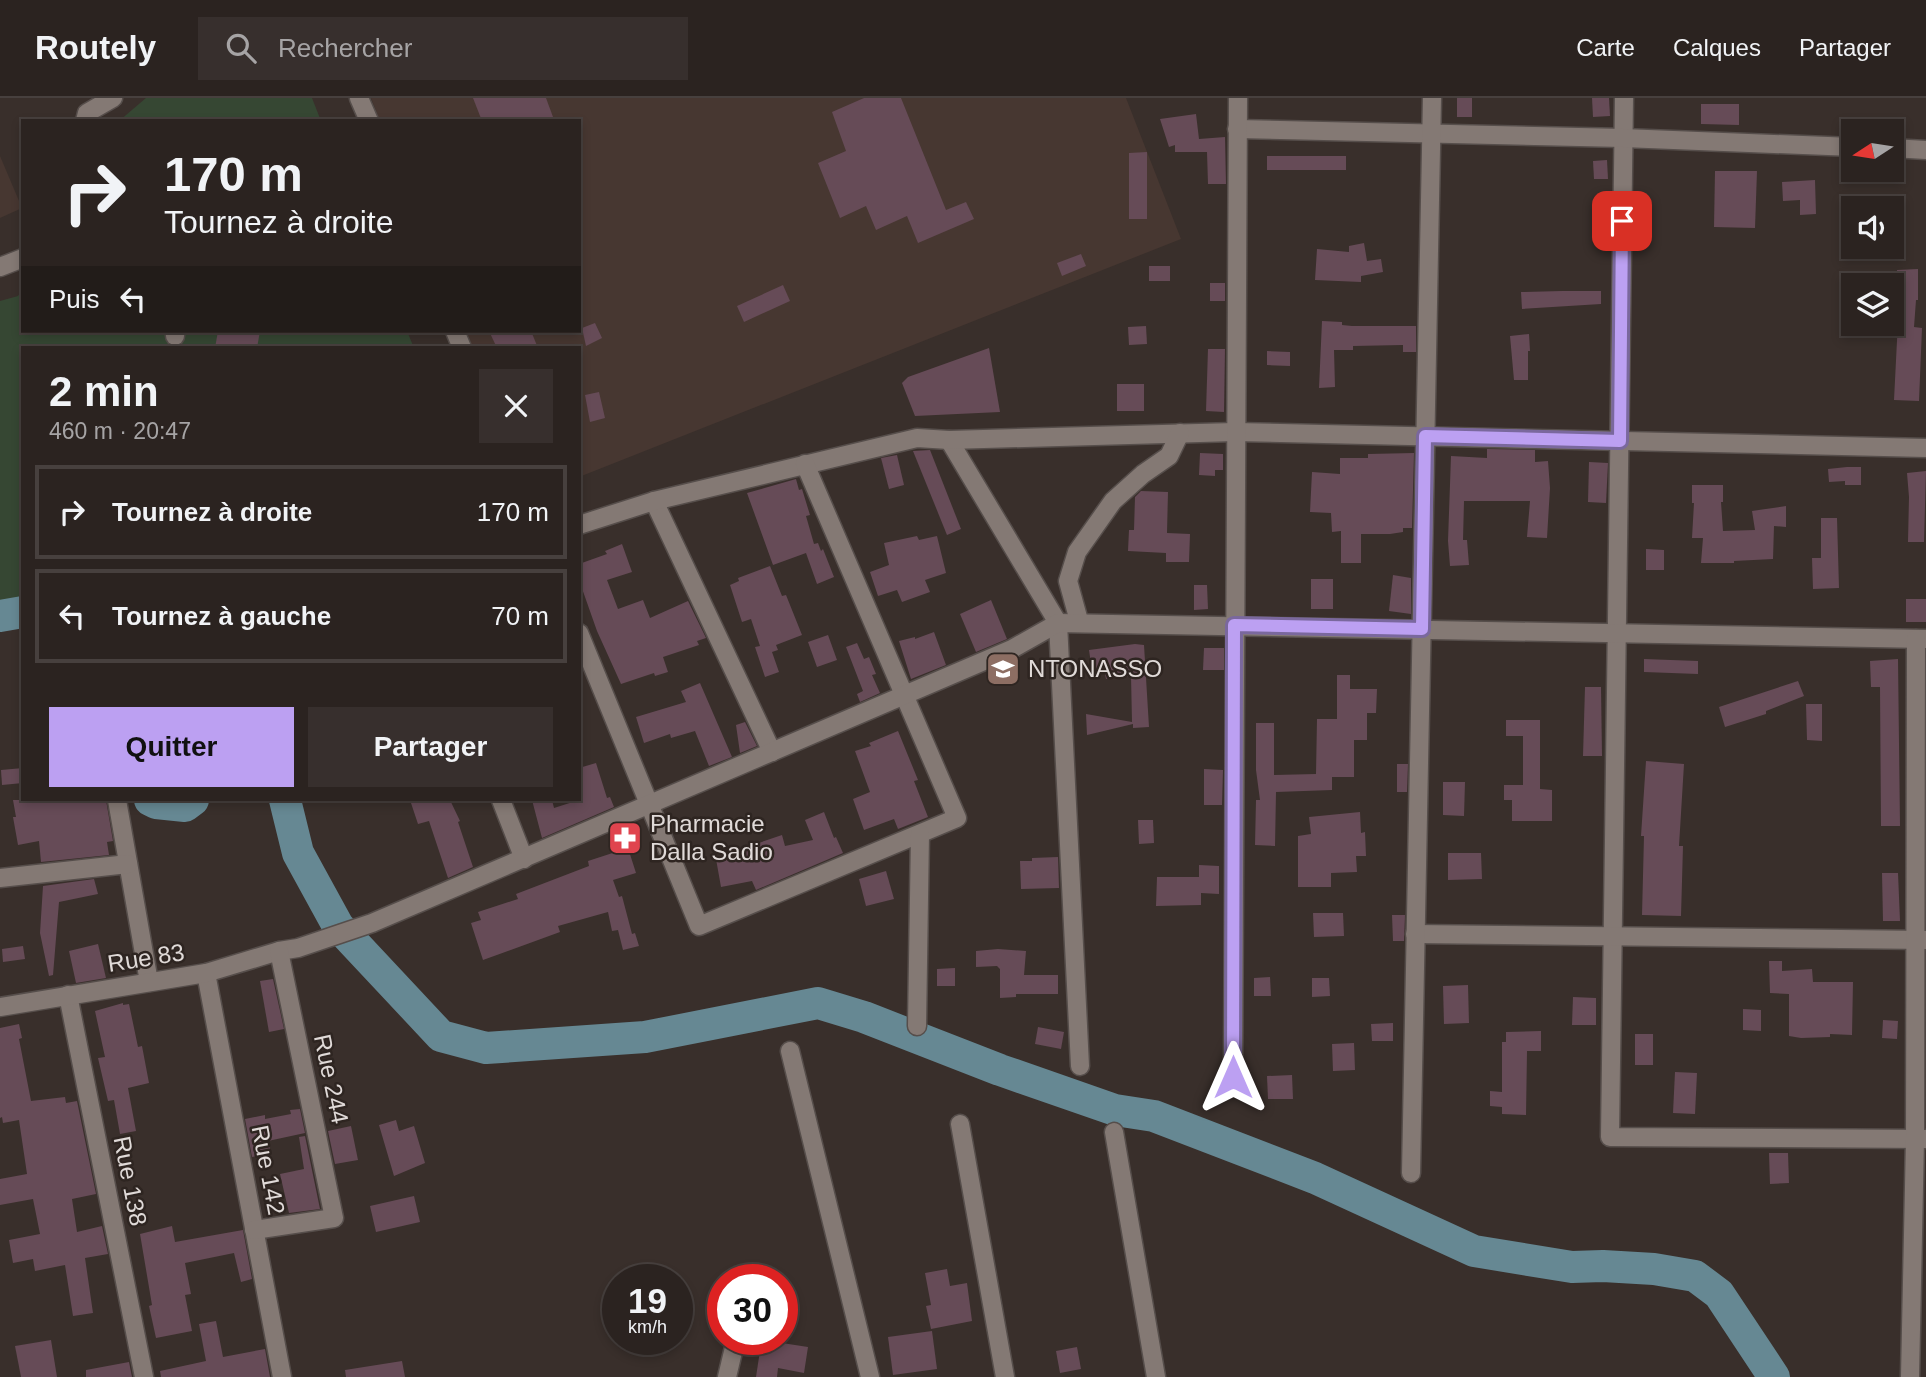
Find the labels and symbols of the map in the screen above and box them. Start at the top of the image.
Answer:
north arrow [1841,119,1904,182]
pin [1592,191,1652,251]
school or university icon: NTONASSO [984,650,1022,688]
place label: NTONASSO [1028,655,1162,682]
place label: Pharmacie Dalla Sadio [650,810,773,865]
pharmacy icon: Pharmacie Dalla Sadio [606,819,644,857]
street label: Rue 83 [106,938,186,977]
street label: Rue 244 [309,1032,354,1126]
position arrow [1196,1040,1270,1114]
street label: Rue 142 [247,1123,290,1217]
street label: Rue 138 [109,1134,152,1228]
speed limit sign: 30 [707,1264,798,1355]

